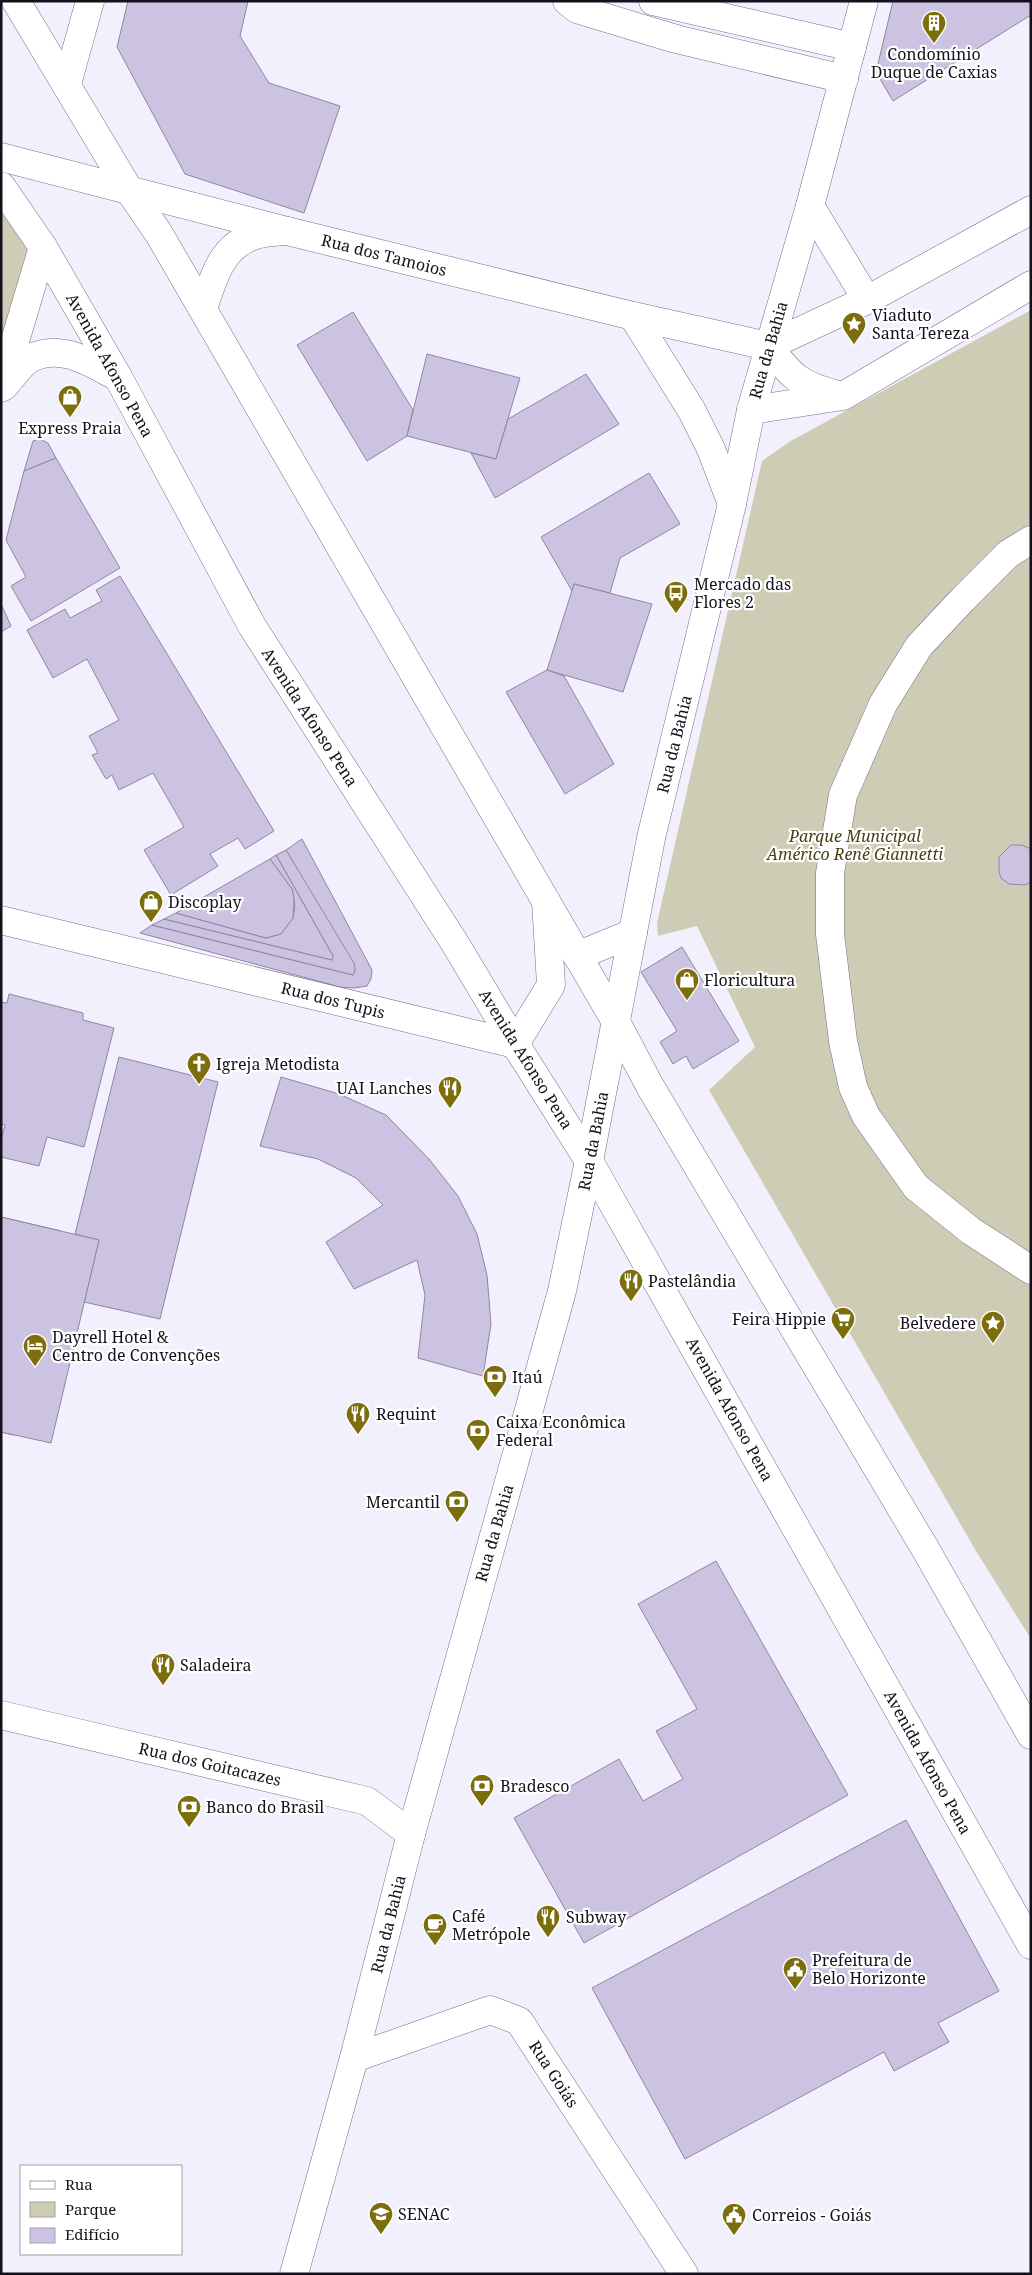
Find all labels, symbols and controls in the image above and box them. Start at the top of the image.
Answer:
building icon: Condomínio Duque de Caxias [921,10,947,44]
place label: Condomínio Duque de Caxias [871,43,997,83]
street label: Rua dos Tamoios [319,229,449,281]
street label: Avenida Afonso Pena [61,289,159,441]
street label: Rua da Bahia [744,299,792,401]
place label: Viaduto Santa Tereza [872,304,970,344]
place icon: Viaduto Santa Tereza [841,311,867,345]
shop icon: Express Praia [57,384,83,418]
place label: Express Praia [18,417,122,439]
place label: Mercado das Flores 2 [694,573,791,613]
bus stop icon: Mercado das Flores 2 [663,580,689,614]
street label: Avenida Afonso Pena [257,643,363,791]
street label: Rua da Bahia [651,693,697,795]
park label: Parque Municipal Américo Renê Giannetti [766,825,943,865]
shop icon: Discoplay [138,889,164,923]
place label: Discoplay [168,891,243,913]
shop icon: Floricultura [674,967,700,1001]
place label: Floricultura [704,969,795,991]
street label: Rua dos Tupis [279,976,387,1024]
street label: Avenida Afonso Pena [474,985,578,1133]
church icon: Igreja Metodista [186,1051,212,1085]
place label: Igreja Metodista [216,1053,340,1075]
restaurant icon: UAI Lanches [437,1075,463,1109]
place label: UAI Lanches [336,1077,432,1099]
street label: Rua da Bahia [573,1090,613,1192]
restaurant icon: Pastelândia [618,1268,644,1302]
place label: Pastelândia [648,1270,736,1292]
supermarket icon: Feira Hippie [830,1306,856,1340]
place label: Feira Hippie [732,1308,826,1330]
place icon: Belvedere [980,1310,1006,1344]
place label: Belvedere [900,1312,976,1334]
place label: Dayrell Hotel & Centro de Convenções [52,1326,220,1366]
hotel icon: Dayrell Hotel & Centro de Convenções [22,1333,48,1367]
street label: Avenida Afonso Pena [681,1333,779,1485]
bank icon: Itaú [482,1364,508,1398]
place label: Itaú [512,1366,543,1388]
restaurant icon: Requint [345,1401,371,1435]
place label: Requint [376,1403,436,1425]
place label: Caixa Econômica Federal [496,1411,626,1451]
bank icon: Caixa Econômica Federal [465,1418,491,1452]
street label: Rua da Bahia [470,1482,518,1584]
bank icon: Mercantil [444,1489,470,1523]
place label: Mercantil [366,1491,440,1513]
restaurant icon: Saladeira [150,1652,176,1686]
place label: Saladeira [180,1654,251,1676]
street label: Avenida Afonso Pena [879,1686,977,1838]
street label: Rua dos Goitacazes [137,1737,283,1791]
bank icon: Bradesco [469,1773,495,1807]
place label: Bradesco [500,1775,569,1797]
bank icon: Banco do Brasil [176,1794,202,1828]
place label: Banco do Brasil [206,1796,324,1818]
street label: Rua da Bahia [365,1873,411,1975]
restaurant icon: Subway [535,1904,561,1938]
place label: Café Metrópole [452,1905,531,1945]
place label: Subway [566,1906,627,1928]
cafe icon: Café Metrópole [422,1912,448,1946]
place label: Prefeitura de Belo Horizonte [812,1949,926,1989]
public building icon: Prefeitura de Belo Horizonte [782,1956,808,1990]
street label: Rua Goiás [524,2036,584,2112]
legend [20,2165,182,2255]
text: Rua [65,2174,93,2194]
text: Parque [65,2199,116,2219]
school or university icon: SENAC [368,2201,394,2235]
public building icon: Correios - Goiás [721,2202,747,2236]
place label: SENAC [398,2203,450,2225]
place label: Correios - Goiás [752,2204,872,2226]
text: Edifício [65,2224,120,2244]

